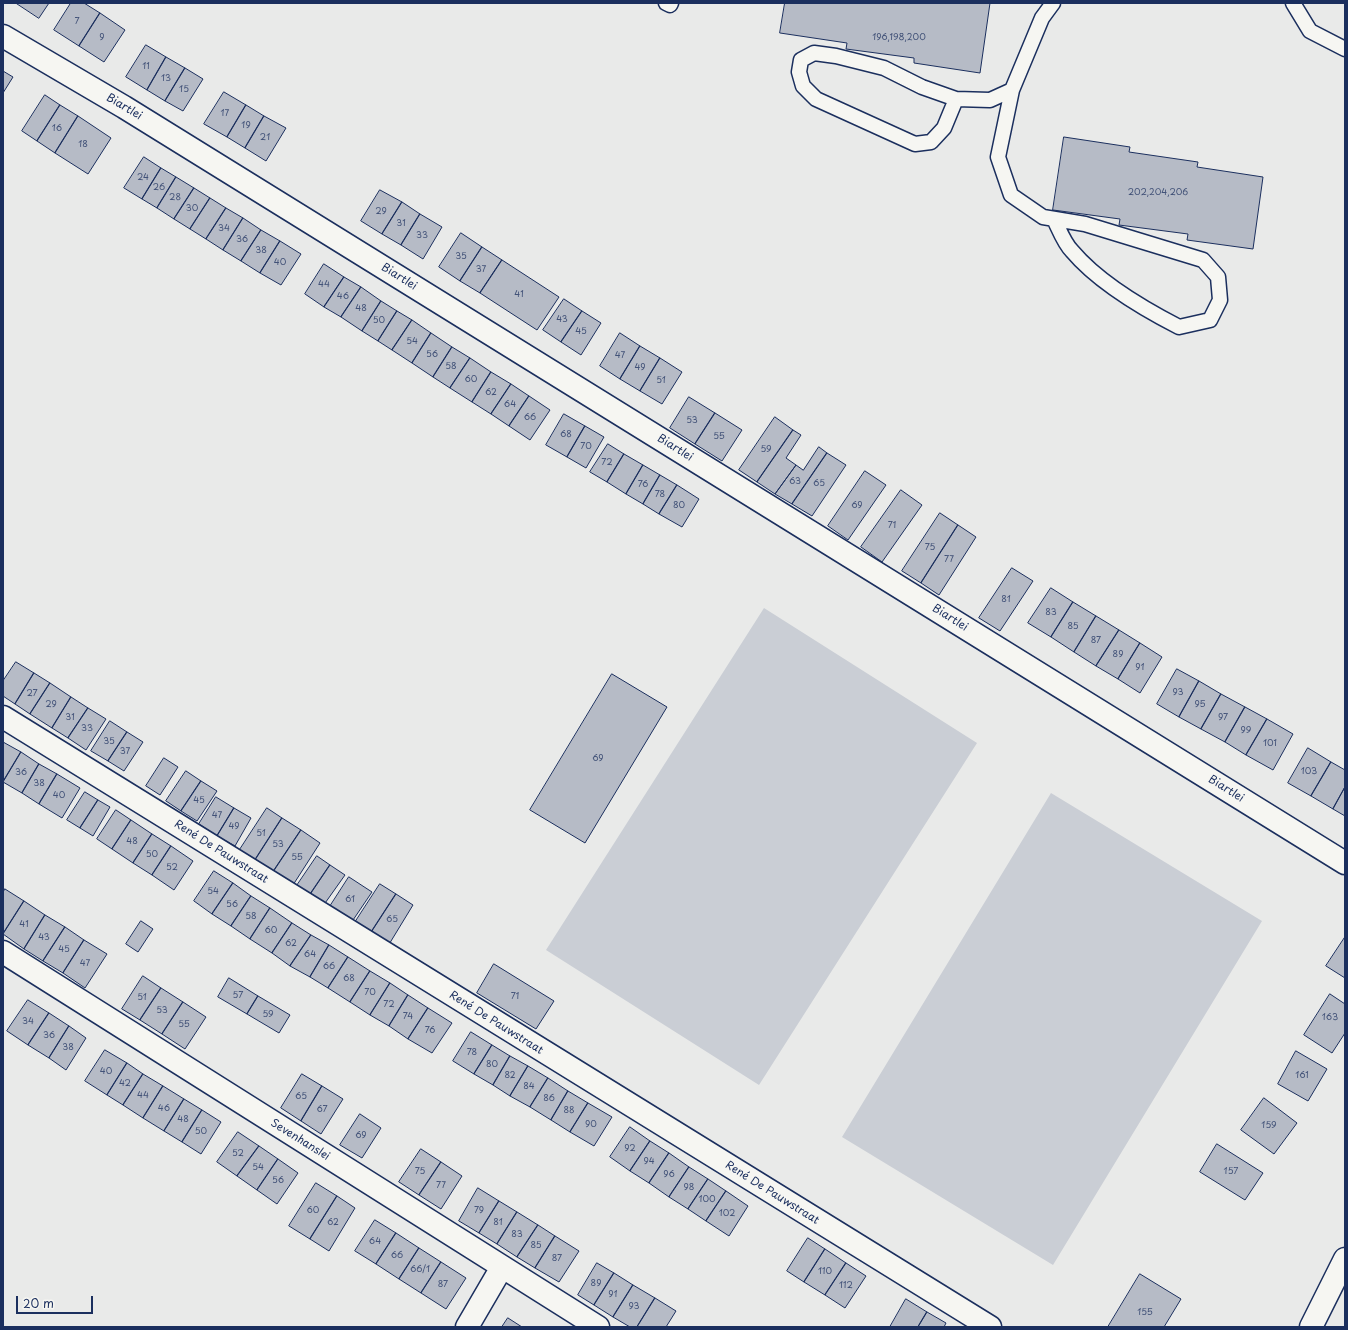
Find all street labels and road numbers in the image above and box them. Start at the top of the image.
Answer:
street label: Biartlei [104,91,144,123]
street label: Biartlei [379,261,419,293]
street label: Biartlei [655,432,695,464]
street label: Biartlei [930,602,970,634]
street label: Biartlei [1206,773,1246,805]
street label: René De Pauwstraat [172,818,270,886]
street label: René De Pauwstraat [447,989,545,1057]
street label: Sevenhanslei [268,1117,332,1163]
street label: René De Pauwstraat [723,1159,821,1227]

